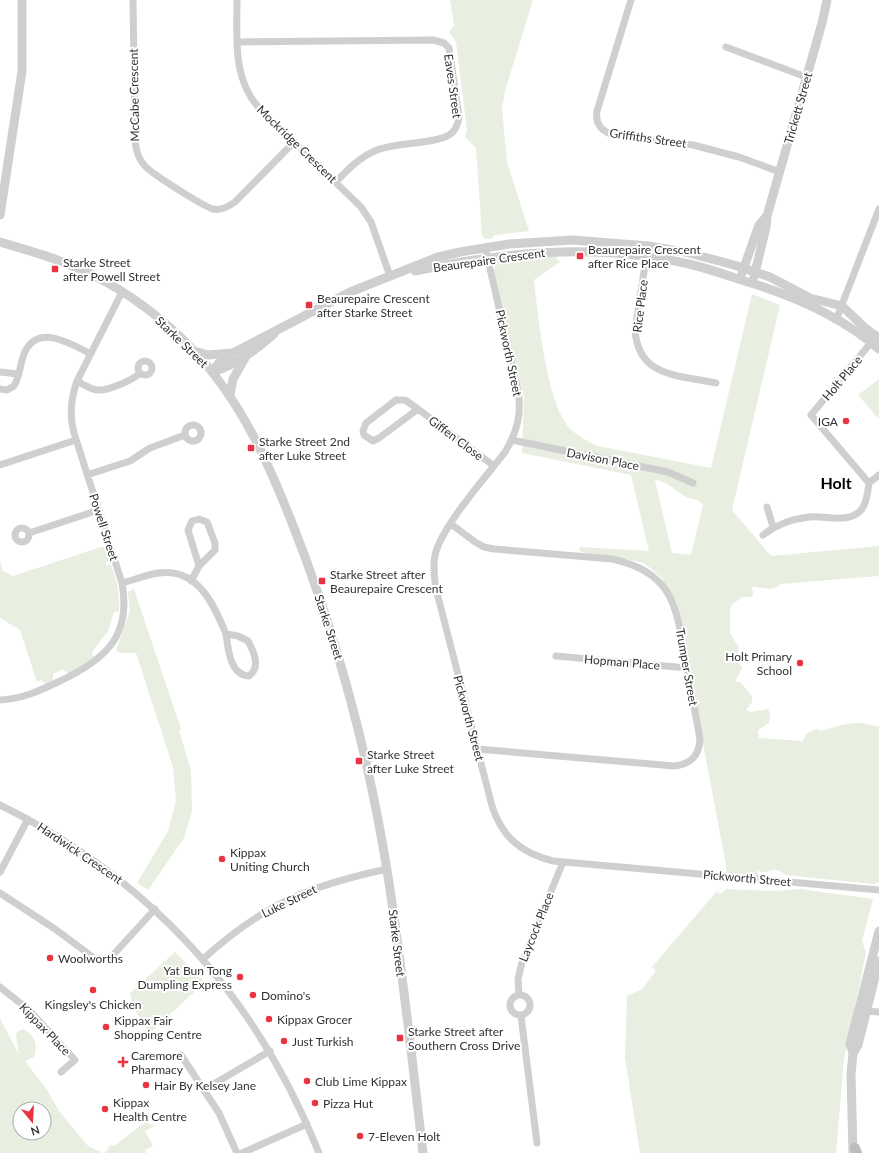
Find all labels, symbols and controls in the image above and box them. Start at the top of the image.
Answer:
street label: McCabe Crescent [126,48,142,142]
street label: Eaves Street [441,53,465,120]
street label: Trickett Street [781,70,816,145]
street label: Mockridge Crescent [254,102,341,187]
street label: Griffiths Street [609,125,688,151]
place label: Beaurepaire Crescent after Rice Place [588,242,701,271]
street label: Beaurepaire Crescent [432,245,547,275]
marker: Beaurepaire Crescent after Rice Place [575,251,585,261]
place label: Starke Street after Powell Street [63,255,161,284]
marker: Starke Street after Powell Street [50,264,60,274]
street label: Rice Place [629,279,651,333]
place label: Beaurepaire Crescent after Starke Street [317,291,430,320]
marker: Beaurepaire Crescent after Starke Street [304,300,314,310]
street label: Pickworth Street [493,308,526,398]
street label: Starke Street [152,313,212,371]
street label: Holt Place [819,353,865,403]
street label: Giffen Close [426,413,486,463]
place label: IGA [818,414,839,429]
marker: IGA [841,416,851,426]
place label: Starke Street 2nd after Luke Street [259,434,350,463]
marker: Starke Street 2nd after Luke Street [246,443,256,453]
street label: Davison Place [565,445,641,473]
district label: Holt [820,473,852,492]
street label: Powell Street [86,492,122,563]
place label: Starke Street after Beaurepaire Crescent [330,567,443,596]
marker: Starke Street after Beaurepaire Crescent [317,576,327,586]
street label: Starke Street [311,593,347,662]
street label: Trumper Street [673,627,701,708]
place label: Holt Primary School [725,649,793,678]
street label: Hopman Place [583,651,661,673]
marker: Holt Primary School [795,658,805,668]
street label: Pickworth Street [450,674,488,763]
place label: Starke Street after Luke Street [367,747,455,776]
marker: Starke Street after Luke Street [354,756,364,766]
street label: Hardwick Crescent [35,819,126,887]
place label: Kippax Uniting Church [230,845,310,874]
marker: Kippax Uniting Church [217,854,227,864]
street label: Pickworth Street [702,867,792,889]
street label: Luke Street [259,881,320,921]
street label: Laycock Place [515,890,557,964]
street label: Starke Street [385,909,409,978]
place label: Woolworths [58,951,123,966]
marker: Woolworths [45,953,55,963]
place label: Yat Bun Tong Dumpling Express [137,963,232,992]
marker: Yat Bun Tong Dumpling Express [235,972,245,982]
marker: Kingsley's Chicken [88,985,98,995]
place label: Domino's [261,988,310,1003]
marker: Domino's [248,990,258,1000]
place label: Kingsley's Chicken [45,997,141,1012]
street label: Kippax Place [16,1000,74,1058]
place label: Kippax Grocer [277,1012,353,1027]
place label: Kippax Fair Shopping Centre [114,1013,202,1042]
marker: Kippax Grocer [264,1014,274,1024]
marker: Kippax Fair Shopping Centre [101,1022,111,1032]
place label: Starke Street after Southern Cross Drive [408,1024,520,1053]
marker: Starke Street after Southern Cross Drive [395,1033,405,1043]
place label: Just Turkish [292,1034,354,1049]
marker: Just Turkish [279,1036,289,1046]
place label: Caremore Pharmacy [131,1048,184,1077]
marker: Caremore Pharmacy [118,1057,128,1067]
place label: Club Lime Kippax [315,1074,407,1089]
marker: Club Lime Kippax [302,1076,312,1086]
place label: Hair By Kelsey Jane [154,1078,256,1093]
marker: Hair By Kelsey Jane [141,1080,151,1090]
place label: Kippax Health Centre [113,1095,187,1124]
place label: Pizza Hut [323,1096,374,1111]
marker: Pizza Hut [310,1098,320,1108]
north arrow [12,1101,52,1141]
marker: Kippax Health Centre [100,1104,110,1114]
text: N [29,1123,41,1138]
place label: 7-Eleven Holt [368,1129,441,1144]
marker: 7-Eleven Holt [355,1131,365,1141]

